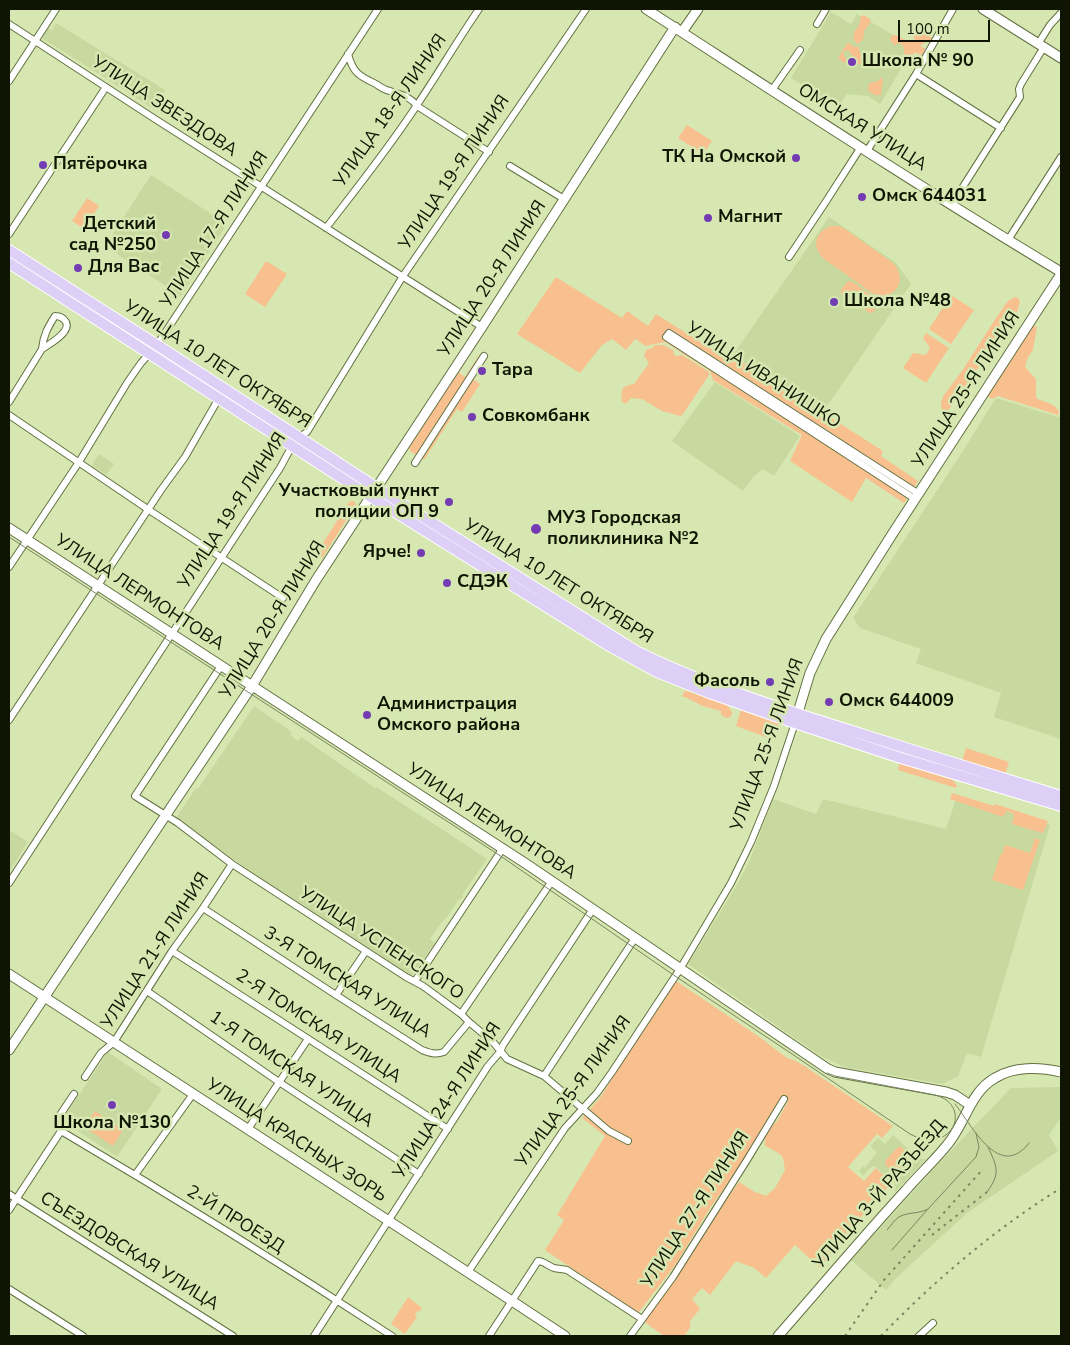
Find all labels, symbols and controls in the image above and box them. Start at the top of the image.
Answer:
scale bar [900,10,992,42]
text: 100 m [906,19,950,39]
street label: УЛИЦА 18-Я ЛИНИЯ [330,30,452,192]
place label: Школа № 90 [862,51,974,73]
street label: УЛИЦА ЗВЕЗДОВА [87,52,241,162]
marker: Школа № 90 [846,56,858,68]
street label: ОМСКАЯ УЛИЦА [794,80,930,176]
street label: УЛИЦА 19-Я ЛИНИЯ [395,92,515,254]
place label: ТК На Омской [662,147,786,169]
street label: УЛИЦА 17-Я ЛИНИЯ [156,148,274,312]
marker: ТК На Омской [790,152,802,164]
place label: Пятёрочка [53,154,147,176]
marker: Пятёрочка [37,159,49,171]
place label: Омск 644031 [872,186,987,208]
marker: Омск 644031 [856,191,868,203]
street label: УЛИЦА 20-Я ЛИНИЯ [434,197,552,361]
place label: Магнит [718,207,782,229]
marker: Магнит [702,212,714,224]
place label: Детский сад №250 [69,214,156,256]
marker: Детский сад №250 [160,229,172,241]
place label: Для Вас [88,257,159,279]
marker: Для Вас [72,262,84,274]
place label: Школа №48 [844,291,951,313]
street label: УЛИЦА 10 ЛЕТ ОКТЯБРЯ [119,296,315,434]
marker: Школа №48 [828,296,840,308]
street label: УЛИЦА 25-Я ЛИНИЯ [908,308,1026,472]
street label: УЛИЦА ИВАНИШКО [682,318,844,434]
place label: Тара [492,360,533,382]
marker: Тара [476,365,488,377]
place label: Совкомбанк [482,406,590,428]
marker: Совкомбанк [466,411,478,423]
street label: УЛИЦА 19-Я ЛИНИЯ [174,429,292,593]
place label: Участковый пункт полиции ОП 9 [279,481,439,524]
marker: Участковый пункт полиции ОП 9 [443,496,455,508]
place label: МУЗ Городская поликлиника №2 [547,508,699,550]
street label: УЛИЦА 10 ЛЕТ ОКТЯБРЯ [459,515,657,649]
marker: МУЗ Городская поликлиника №2 [529,522,543,536]
street label: УЛИЦА ЛЕРМОНТОВА [50,530,228,656]
street label: УЛИЦА 20-Я ЛИНИЯ [216,537,330,703]
place label: Ярче! [363,542,411,564]
marker: Ярче! [415,547,427,559]
place label: СДЭК [457,572,508,594]
marker: СДЭК [441,577,453,589]
street label: УЛИЦА 25-Я ЛИНИЯ [727,656,809,834]
place label: Фасоль [694,671,760,693]
marker: Фасоль [764,676,776,688]
place label: Омск 644009 [839,691,954,713]
place label: Администрация Омского района [377,694,520,736]
marker: Омск 644009 [823,696,835,708]
marker: Администрация Омского района [361,709,373,721]
street label: УЛИЦА ЛЕРМОНТОВА [402,759,580,885]
street label: УЛИЦА 21-Я ЛИНИЯ [97,869,215,1033]
street label: УЛИЦА УСПЕНСКОГО [295,883,467,1005]
street label: 3-Я ТОМСКАЯ УЛИЦА [259,923,435,1043]
street label: 2-Я ТОМСКАЯ УЛИЦА [231,965,405,1089]
street label: 1-Я ТОМСКАЯ УЛИЦА [205,1007,377,1133]
street label: УЛИЦА 25-Я ЛИНИЯ [512,1012,636,1172]
street label: УЛИЦА 24-Я ЛИНИЯ [389,1019,507,1183]
street label: УЛИЦА КРАСНЫХ ЗОРЬ [202,1075,390,1207]
marker: Школа №130 [106,1099,118,1111]
place label: Школа №130 [53,1113,171,1135]
street label: УЛИЦА 3-Й РАЗЪЕЗД [809,1116,951,1274]
street label: УЛИЦА 27-Я ЛИНИЯ [637,1128,755,1292]
street label: 2-Й ПРОЕЗД [182,1181,288,1259]
street label: СЪЕЗДОВСКАЯ УЛИЦА [36,1188,222,1316]

